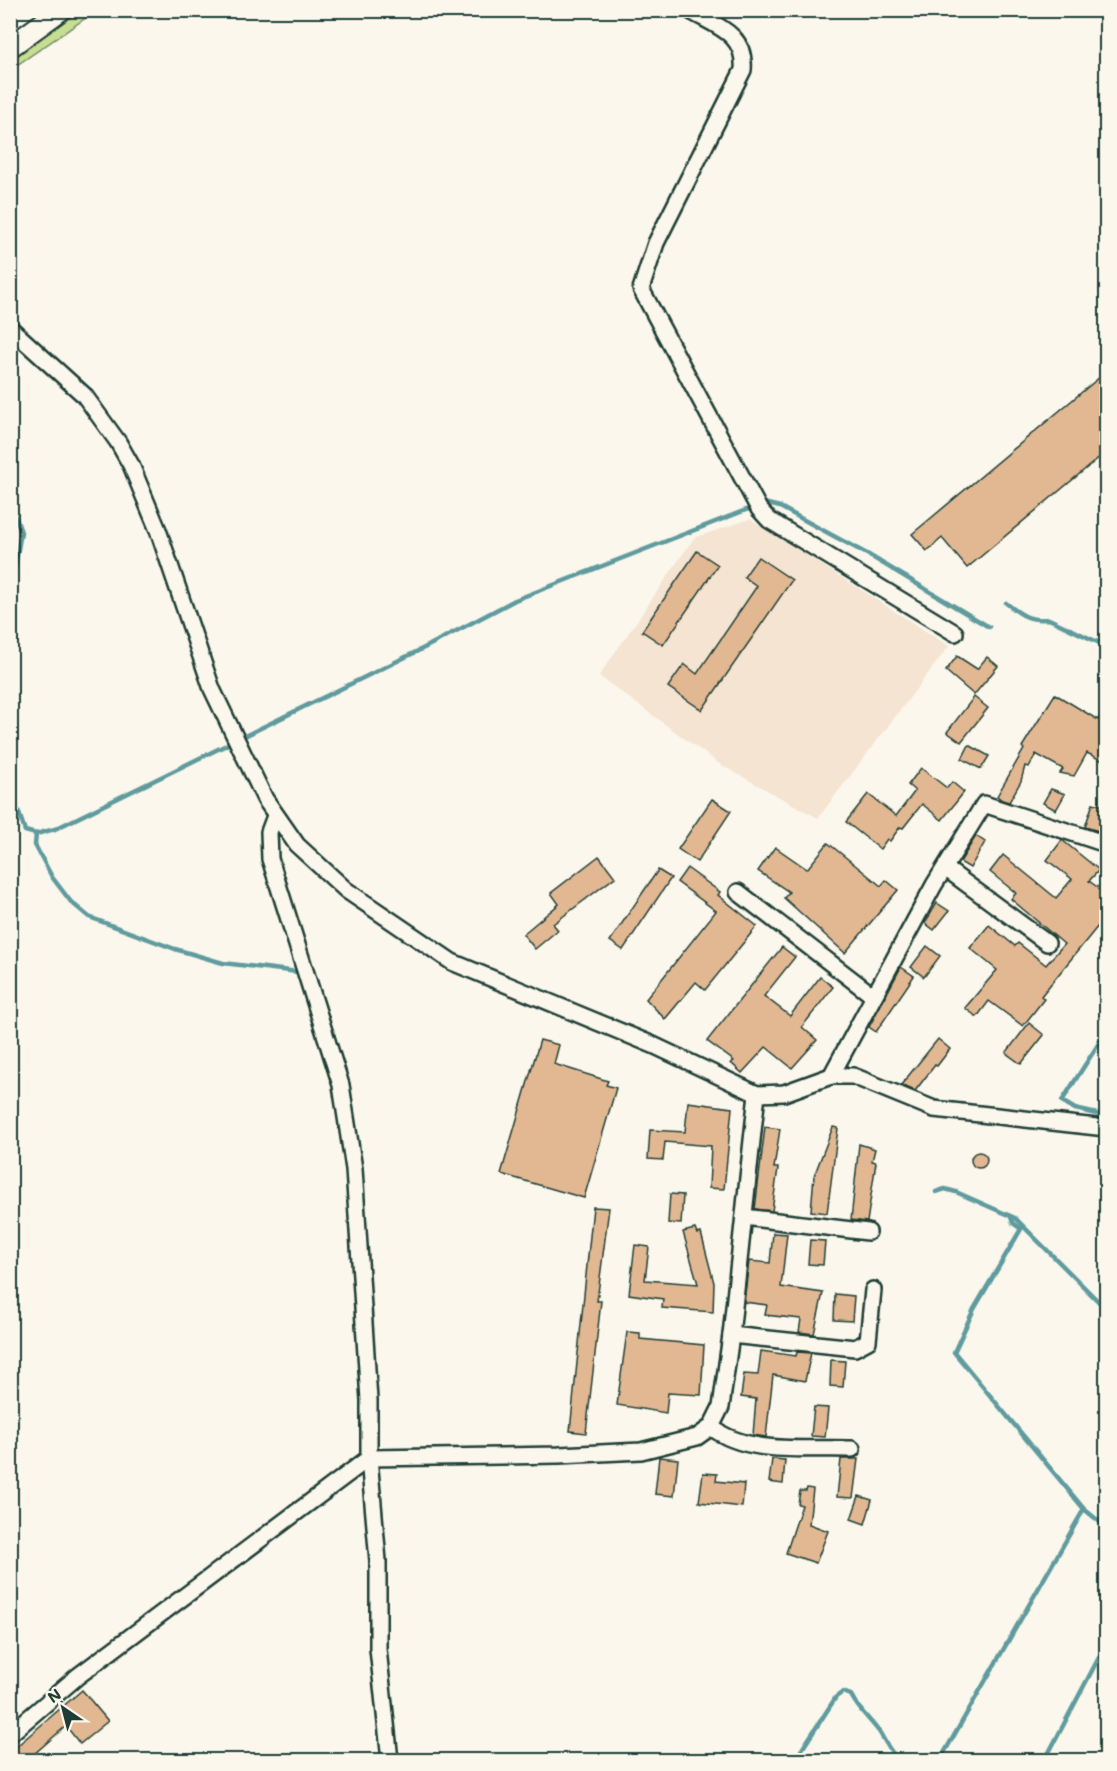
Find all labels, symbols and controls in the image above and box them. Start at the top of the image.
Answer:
north arrow [33,1678,93,1738]
text: N [43,1683,65,1707]

